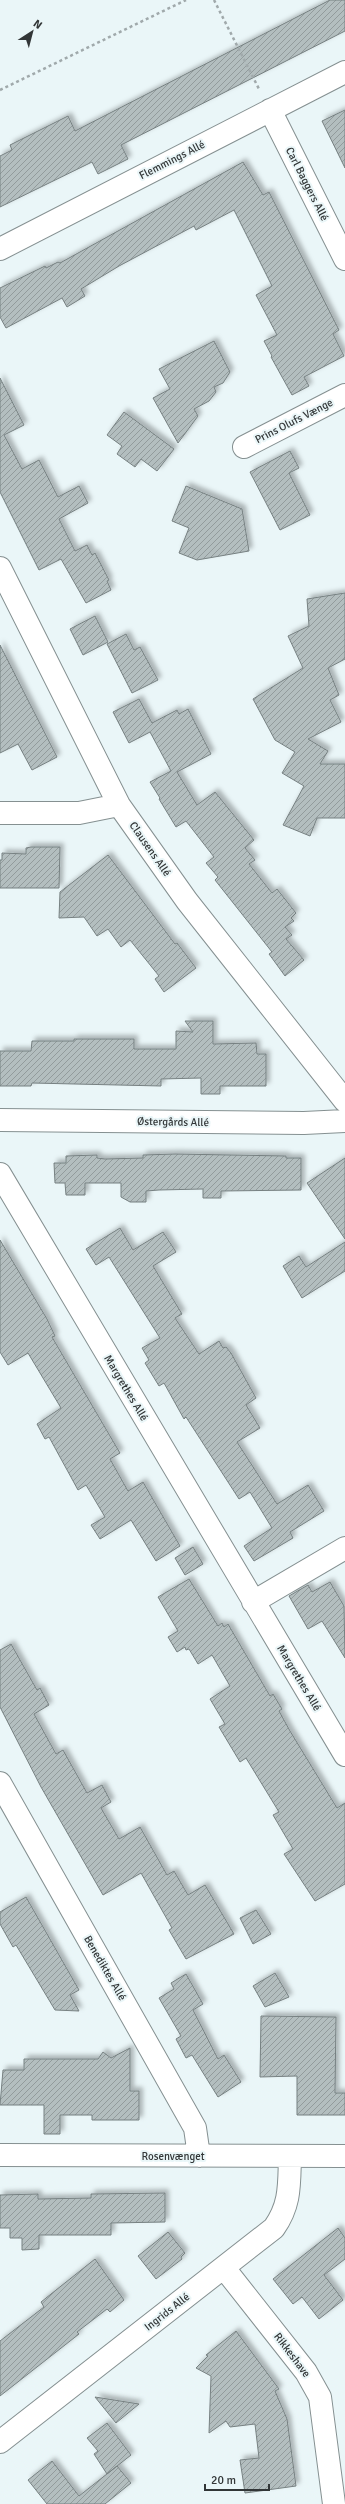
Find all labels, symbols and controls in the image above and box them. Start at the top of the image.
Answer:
north arrow [12,12,52,52]
text: N [31,17,45,32]
street label: Flemmings Allé [137,138,207,182]
street label: Carl Baggers Allé [283,145,331,223]
street label: Prins Olufs Vænge [253,396,335,446]
street label: Clausens Allé [126,819,174,879]
street label: Østergårds Allé [137,1115,209,1129]
street label: Margrethes Allé [101,1353,151,1423]
street label: Margrethes Allé [274,1643,324,1713]
street label: Benediktes Allé [81,1933,129,2003]
street label: Rosenvænget [141,2150,205,2163]
street label: Ingrids Allé [142,2290,192,2334]
street label: Rikkeshave [271,2330,313,2380]
scale bar [205,2466,269,2492]
text: 20 m [211,2473,236,2488]

